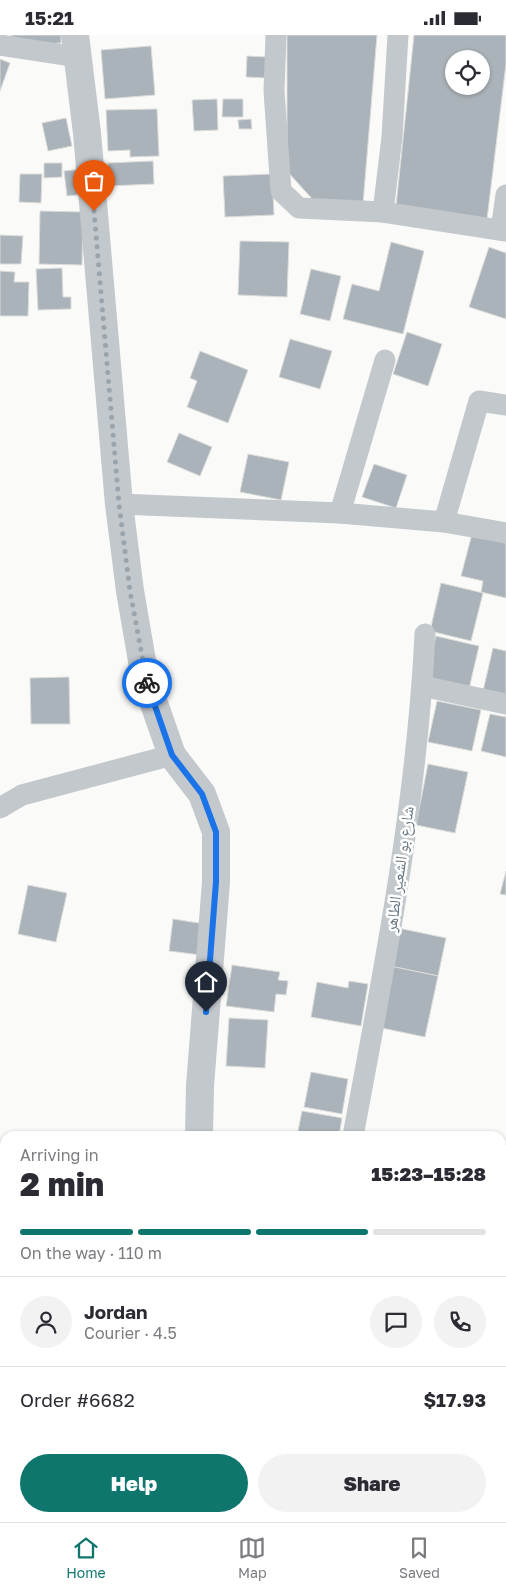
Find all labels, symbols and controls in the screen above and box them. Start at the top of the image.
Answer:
text: 15:21 [25,6,74,29]
map controls [445,50,490,95]
button: locate [445,50,490,95]
pin [73,160,115,211]
icon: bag [80,167,108,195]
courier [122,658,172,708]
icon: bike [133,669,161,697]
street label: شارع بو الشعير الطاهر [380,805,419,934]
pin [185,961,227,1012]
icon: home [192,968,220,996]
text: Arriving in [20,1145,99,1165]
text: 15:23–15:28 [371,1162,486,1185]
text: 2 min [20,1165,104,1203]
text: On the way · 110 m [20,1243,162,1263]
button: person [20,1296,72,1348]
button: chat [370,1296,422,1348]
button: phone [434,1296,486,1348]
text: Jordan [84,1300,148,1323]
text: Courier · 4.5 [84,1323,177,1343]
text: Order #6682 [20,1388,135,1411]
text: $17.93 [423,1388,486,1411]
button: Help [20,1454,248,1512]
button: Share [258,1454,486,1512]
tab: Home [66,1534,106,1581]
tab: Map [238,1534,267,1581]
tab: Saved [399,1534,440,1581]

